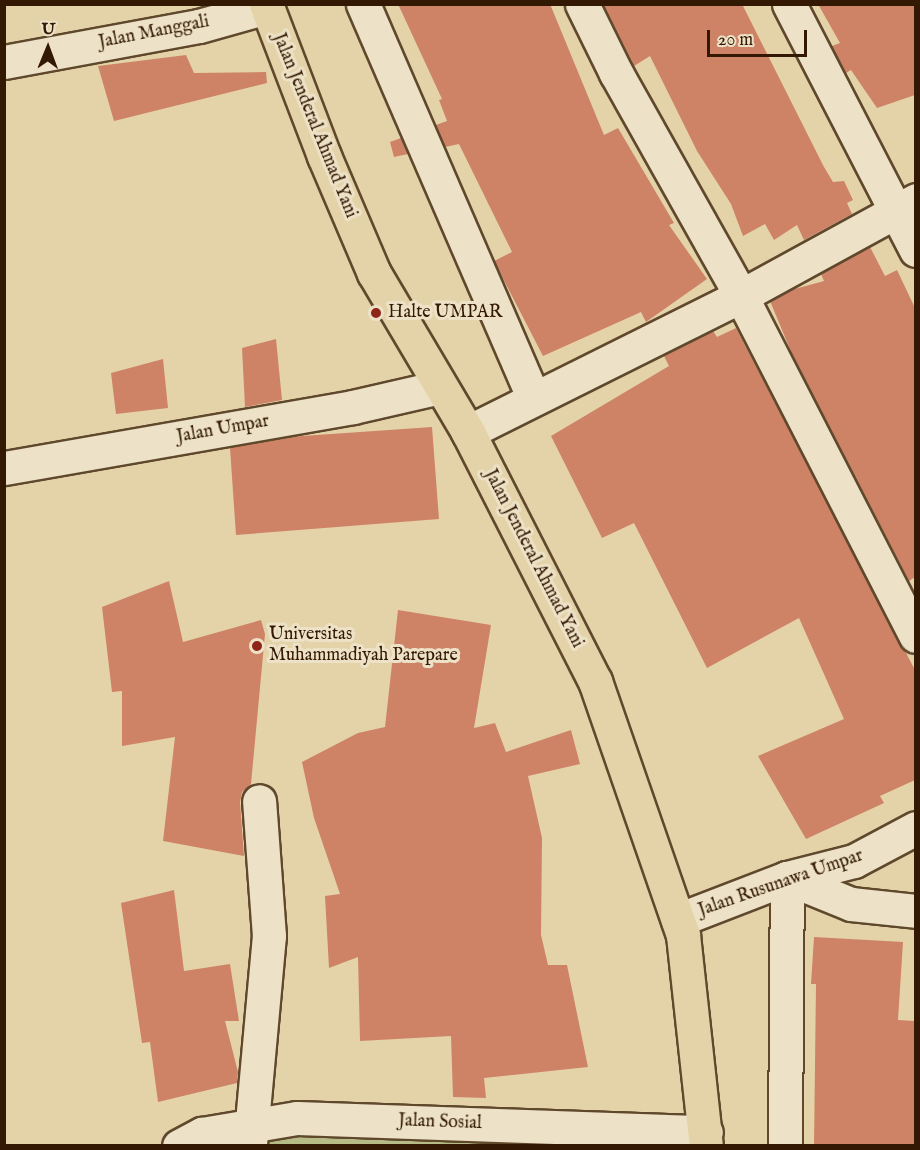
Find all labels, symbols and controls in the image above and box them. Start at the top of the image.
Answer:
street label: Jalan Manggali [97,12,211,54]
north arrow [18,18,78,78]
scale bar [710,18,810,56]
text: U [41,20,55,40]
text: 20 m [718,29,753,52]
street label: Jalan Jenderal Ahmad Yani [267,30,361,222]
place label: Halte UMPAR [388,302,502,324]
marker: Halte UMPAR [369,306,383,320]
street label: Jalan Umpar [175,411,271,449]
street label: Jalan Jenderal Ahmad Yani [479,466,587,652]
place label: Universitas Muhammadiyah Parepare [269,625,458,668]
marker: Universitas Muhammadiyah Parepare [250,639,264,653]
street label: Jalan Rusunawa Umpar [696,846,866,922]
street label: Jalan Sosial [398,1111,482,1135]

